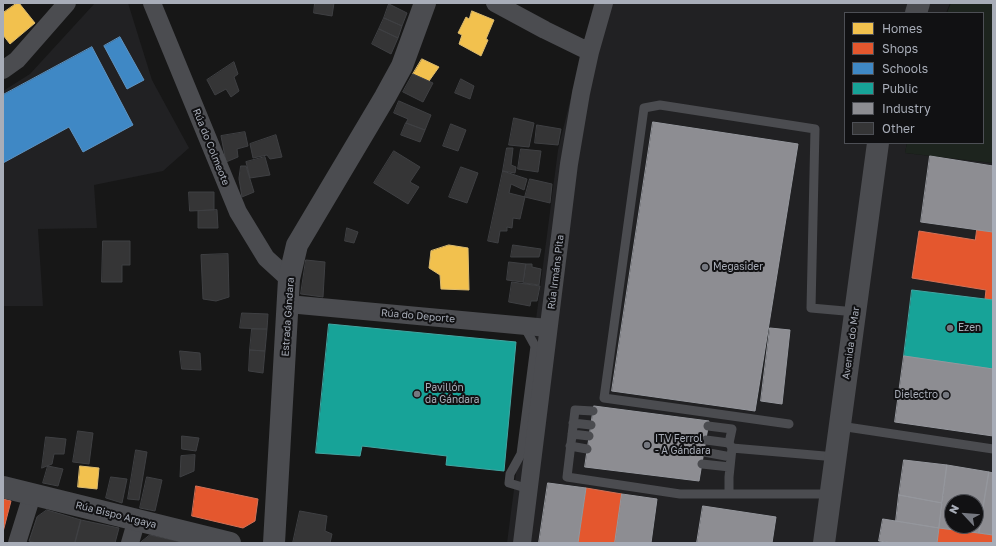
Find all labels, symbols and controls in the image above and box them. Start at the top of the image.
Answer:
legend [844,12,984,144]
text: Homes [882,21,922,36]
text: Shops [882,41,918,56]
text: Schools [882,61,928,76]
text: Public [882,81,918,96]
text: Industry [882,101,931,116]
street label: Rúa do Colmeote [190,107,232,187]
text: Other [882,121,915,136]
street label: Rúa Irmáns Pita [545,234,567,310]
place label: Megasider [713,261,763,273]
marker: Megasider [700,262,710,272]
street label: Estrada Gándara [279,277,297,357]
street label: Avenida do Mar [840,306,862,380]
street label: Rúa do Deporte [380,307,456,325]
place label: Ezen [958,322,981,334]
marker: Ezen [945,323,955,333]
place label: Pavillón da Gándara [425,382,479,406]
marker: Pavillón da Gándara [412,389,422,399]
place label: Dielectro [894,389,938,401]
marker: Dielectro [941,390,951,400]
place label: ITV Ferrol - A Gándara [655,433,711,456]
marker: ITV Ferrol - A Gándara [642,440,652,450]
north arrow [944,494,984,534]
street label: Rúa Bispo Argaya [74,499,158,531]
text: N [946,502,961,516]

